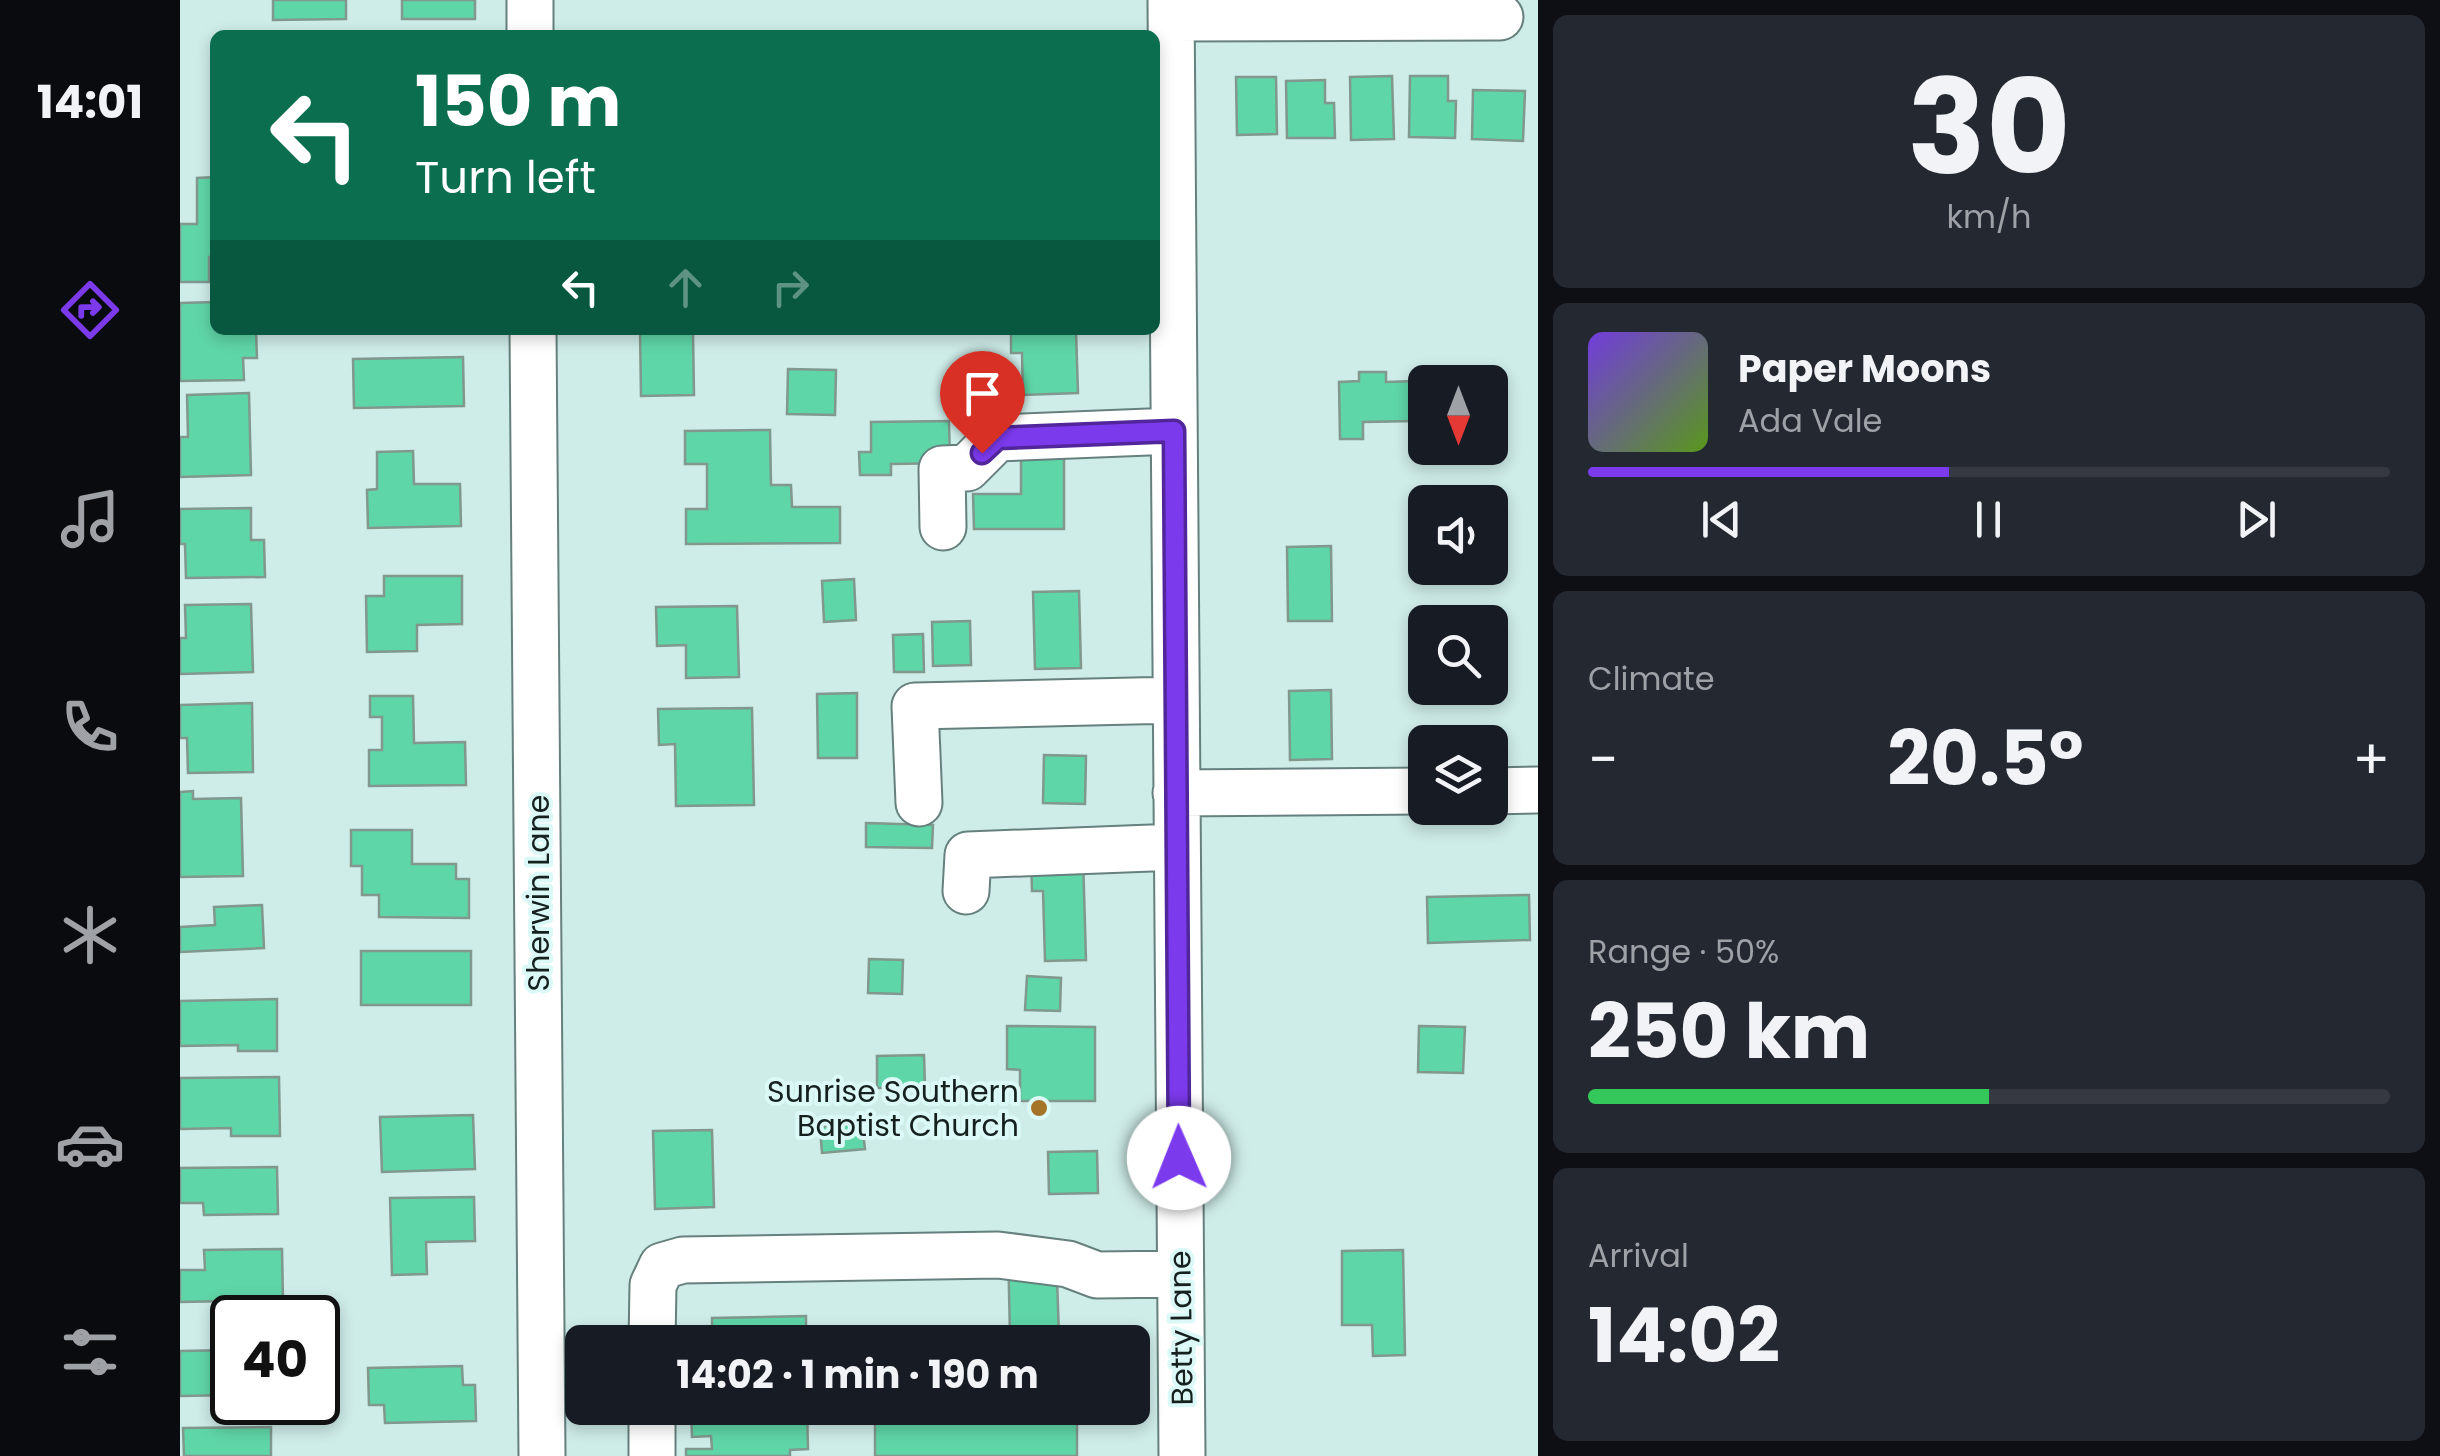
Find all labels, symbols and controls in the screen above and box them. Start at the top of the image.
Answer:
text: 30 [1907,36,2071,219]
text: 150 m [415,52,621,151]
icon: left [250,70,380,200]
text: 14:01 [37,71,143,134]
text: Turn left [415,146,596,209]
text: km/h [1946,194,2032,239]
icon: left [553,260,608,315]
icon: ahead [658,260,713,315]
icon: right [763,260,818,315]
icon: directions [55,275,125,345]
text: Paper Moons [1738,342,1991,395]
pin [940,351,1025,454]
north arrow [1408,365,1508,465]
map controls [1408,365,1508,825]
icon: arrive [955,366,1010,421]
text: Ada Vale [1738,398,1882,443]
icon: music [55,484,125,554]
button: sound [1408,485,1508,585]
icon: previous [1694,492,1749,547]
icon: pause [1961,492,2016,547]
icon: next [2229,492,2284,547]
button: search [1408,605,1508,705]
text: Climate [1588,656,1715,701]
icon: phone [55,692,125,762]
text: 20.5° [1887,706,2084,811]
text: − [1588,721,1618,798]
text: + [2352,721,2390,798]
button: layers [1408,725,1508,825]
street label: Sherwin Lane [517,795,560,991]
icon: climate [55,900,125,970]
text: Range · 50% [1588,929,1779,974]
text: 250 km [1588,979,1870,1084]
place label: Sunrise Southern Baptist Church [767,1070,1019,1147]
marker: Sunrise Southern Baptist Church [1028,1097,1050,1119]
position arrow [1127,1106,1231,1210]
icon: car [55,1109,125,1179]
text: Arrival [1588,1233,1689,1278]
street label: Betty Lane [1158,1250,1204,1406]
text: 14:02 [1588,1283,1780,1388]
speed limit sign: 40 [210,1295,340,1425]
icon: filters [55,1317,125,1387]
text: 14:02 · 1 min · 190 m [676,1348,1039,1401]

